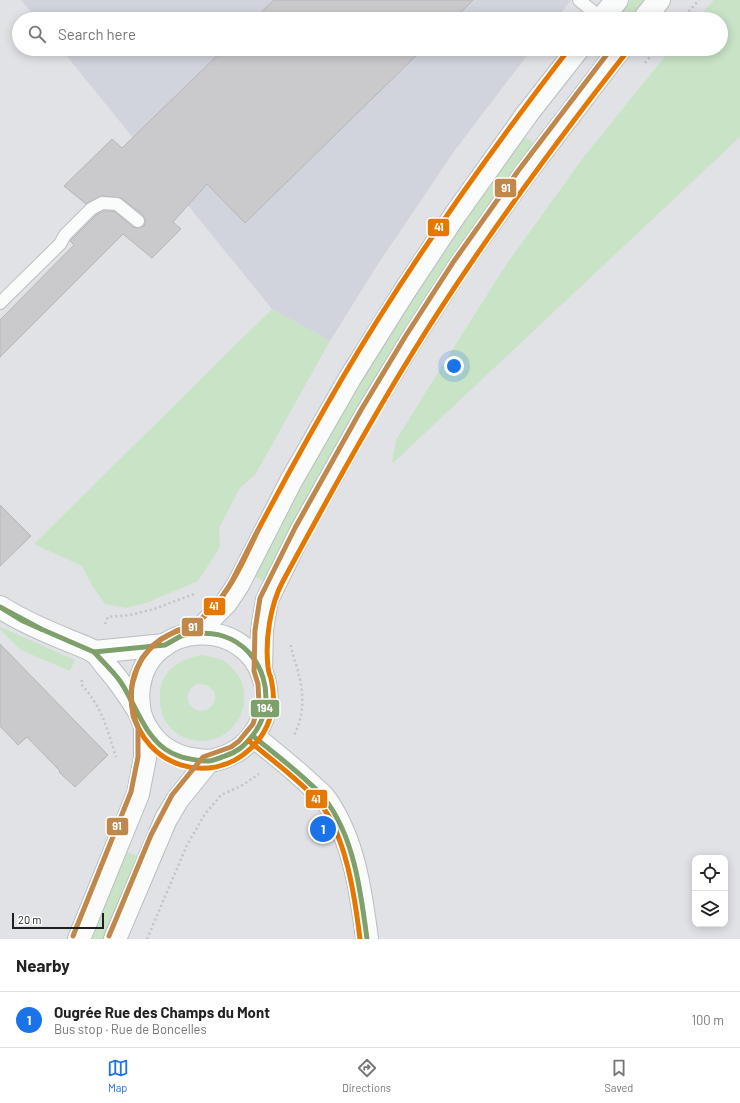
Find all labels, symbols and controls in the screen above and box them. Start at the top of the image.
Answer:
search box [12,12,728,56]
icon: search [26,23,48,45]
text: Search here [58,25,136,43]
line badge: 91 [494,178,517,198]
text: 91 [501,181,511,194]
line badge: 41 [427,218,450,237]
text: 41 [434,220,444,233]
your location [444,356,464,376]
line badge: 41 [203,597,226,616]
text: 41 [209,599,219,612]
line badge: 91 [181,617,204,637]
text: 91 [188,620,198,633]
line badge: 194 [250,699,280,718]
text: 194 [257,701,274,714]
line badge: 41 [305,789,328,809]
text: 41 [311,792,321,805]
pin: 1 [310,814,336,844]
line badge: 91 [106,817,129,836]
text: 91 [112,819,122,832]
map controls [692,855,728,927]
button: locate [692,855,728,891]
button: layers [692,891,728,927]
scale bar [12,911,104,930]
text: 20 m [18,913,41,926]
text: Nearby [16,955,70,975]
text: Ougrée Rue des Champs du Mont [54,1003,270,1021]
text: 1 [27,1012,31,1028]
text: 100 m [691,1012,724,1028]
text: Bus stop · Rue de Boncelles [54,1021,207,1037]
tab: Map [107,1057,129,1094]
tab: Directions [342,1057,391,1094]
tab: Saved [604,1057,633,1094]

